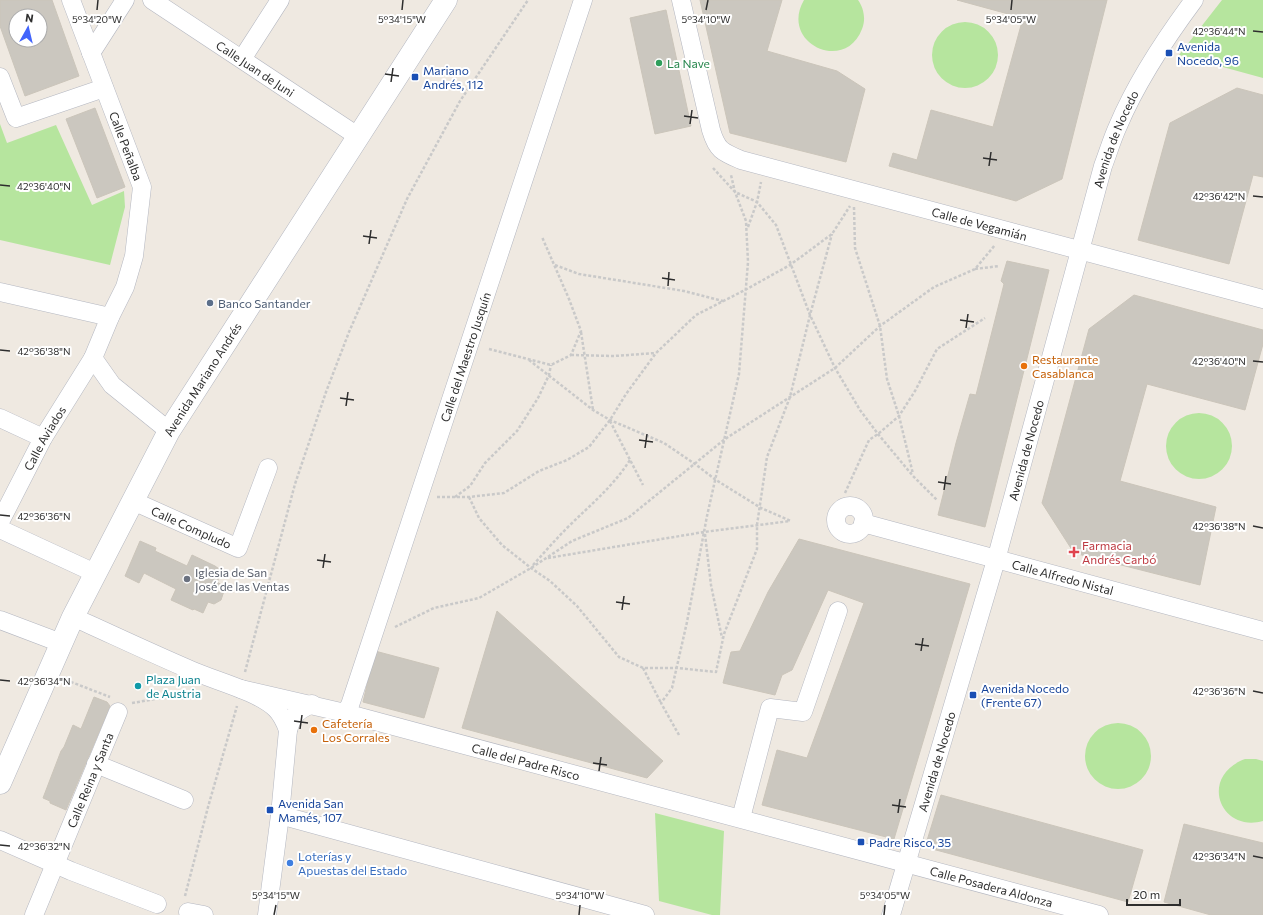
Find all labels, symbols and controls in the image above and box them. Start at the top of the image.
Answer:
north arrow [8,8,48,48]
text: N [24,11,34,25]
text: 5°34'20"W [72,13,122,25]
text: 5°34'15"W [378,13,426,25]
text: 5°34'10"W [682,13,730,25]
text: 5°34'05"W [986,13,1036,25]
text: 42°36'44"N [1192,25,1246,37]
street label: Calle Juan de Juni [214,38,297,99]
place label: Avenida Nocedo, 96 [1177,39,1239,67]
marker: Avenida Nocedo, 96 [1164,48,1174,58]
place label: La Nave [667,56,710,70]
marker: La Nave [654,58,664,68]
place label: Mariano Andrés, 112 [423,63,484,91]
marker: Mariano Andrés, 112 [410,72,420,82]
street label: Avenida de Nocedo [1090,88,1141,189]
street label: Calle Peñalba [107,109,146,182]
text: 42°36'40"N [17,180,71,192]
text: 42°36'42"N [1193,190,1245,202]
street label: Calle de Vegamián [930,204,1029,243]
street label: Calle del Maestro Jusquín [437,290,493,424]
place label: Banco Santander [218,296,311,310]
marker: Banco Santander [205,298,215,308]
street label: Avenida Mariano Andrés [161,320,244,439]
text: 42°36'38"N [17,345,71,357]
place label: Restaurante Casablanca [1032,352,1098,380]
text: 42°36'40"N [1192,355,1246,367]
marker: Restaurante Casablanca [1019,361,1029,371]
street label: Avenida de Nocedo [1005,398,1046,502]
street label: Calle Aviados [21,403,68,473]
street label: Calle Compludo [149,503,234,551]
text: 42°36'36"N [17,510,71,522]
text: 42°36'38"N [1192,520,1246,532]
place label: Farmacia Andrés Carbó [1082,538,1156,566]
marker: Farmacia Andrés Carbó [1069,547,1079,557]
street label: Calle Alfredo Nistal [1011,557,1115,597]
place label: Iglesia de San José de las Ventas [195,565,290,594]
marker: Iglesia de San José de las Ventas [182,574,192,584]
place label: Plaza Juan de Austria [146,672,201,700]
text: 42°36'34"N [18,675,70,687]
marker: Plaza Juan de Austria [133,681,143,691]
place label: Avenida Nocedo (Frente 67) [981,681,1069,709]
text: 42°36'36"N [1192,685,1246,697]
marker: Avenida Nocedo (Frente 67) [968,690,978,700]
street label: Avenida de Nocedo [915,710,958,813]
place label: Cafetería Los Corrales [322,716,390,744]
marker: Cafetería Los Corrales [309,725,319,735]
street label: Calle Reina y Santa [64,730,116,830]
street label: Calle del Padre Risco [470,740,582,783]
place label: Avenida San Mamés, 107 [278,796,344,824]
marker: Avenida San Mamés, 107 [265,805,275,815]
place label: Padre Risco, 35 [869,835,951,849]
marker: Padre Risco, 35 [856,837,866,847]
text: 42°36'32"N [18,840,70,852]
place label: Loterías y Apuestas del Estado [298,849,407,877]
text: 42°36'34"N [1193,850,1245,862]
marker: Loterías y Apuestas del Estado [285,858,295,868]
street label: Calle Posadera Aldonza [929,863,1054,909]
scale bar [1127,881,1180,907]
text: 20 m [1133,887,1160,901]
text: 5°34'15"W [252,889,300,901]
text: 5°34'10"W [556,889,604,901]
text: 5°34'05"W [860,889,910,901]

